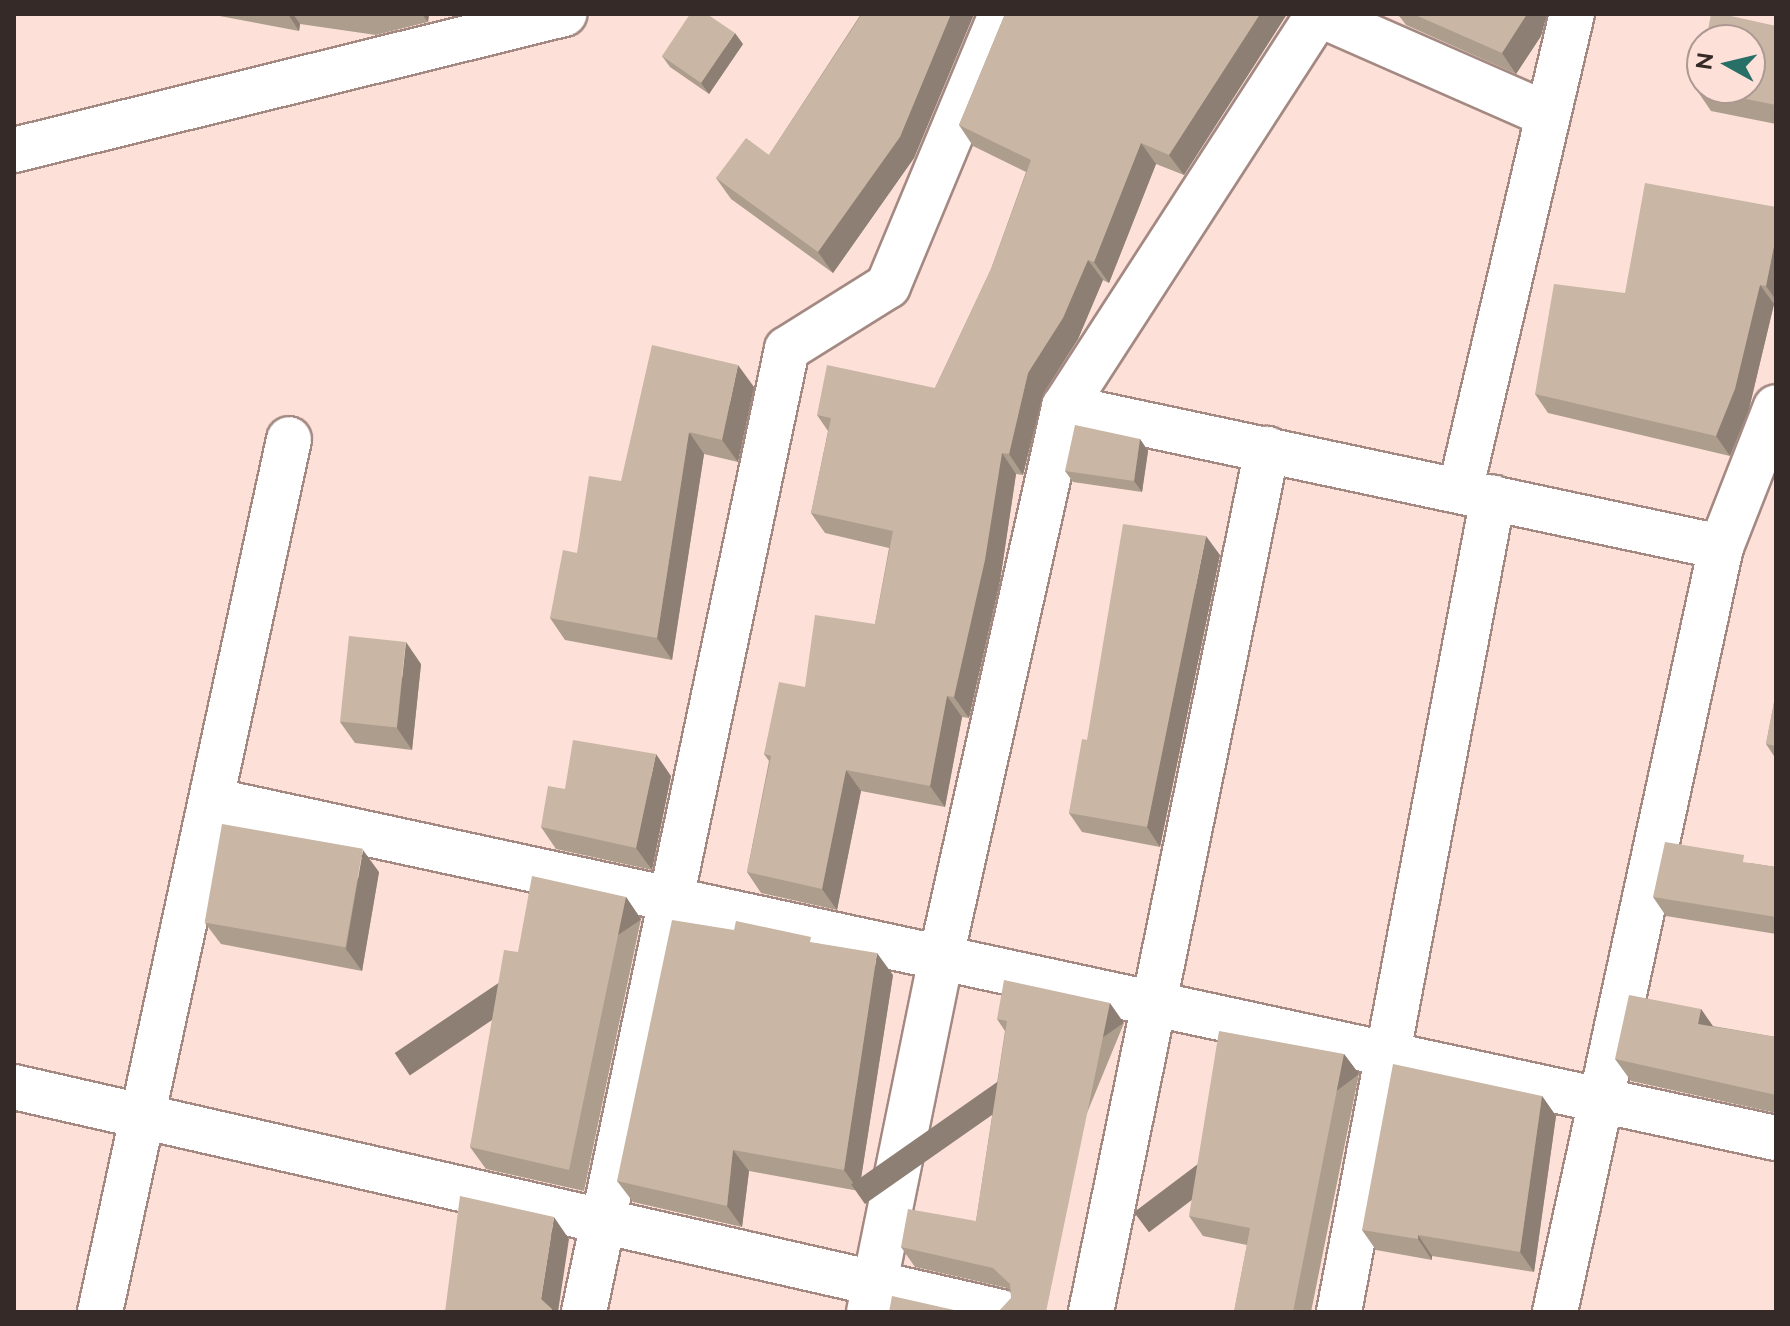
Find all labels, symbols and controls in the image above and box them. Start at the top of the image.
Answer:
north arrow [1686,24,1766,104]
text: N [1690,51,1718,71]

